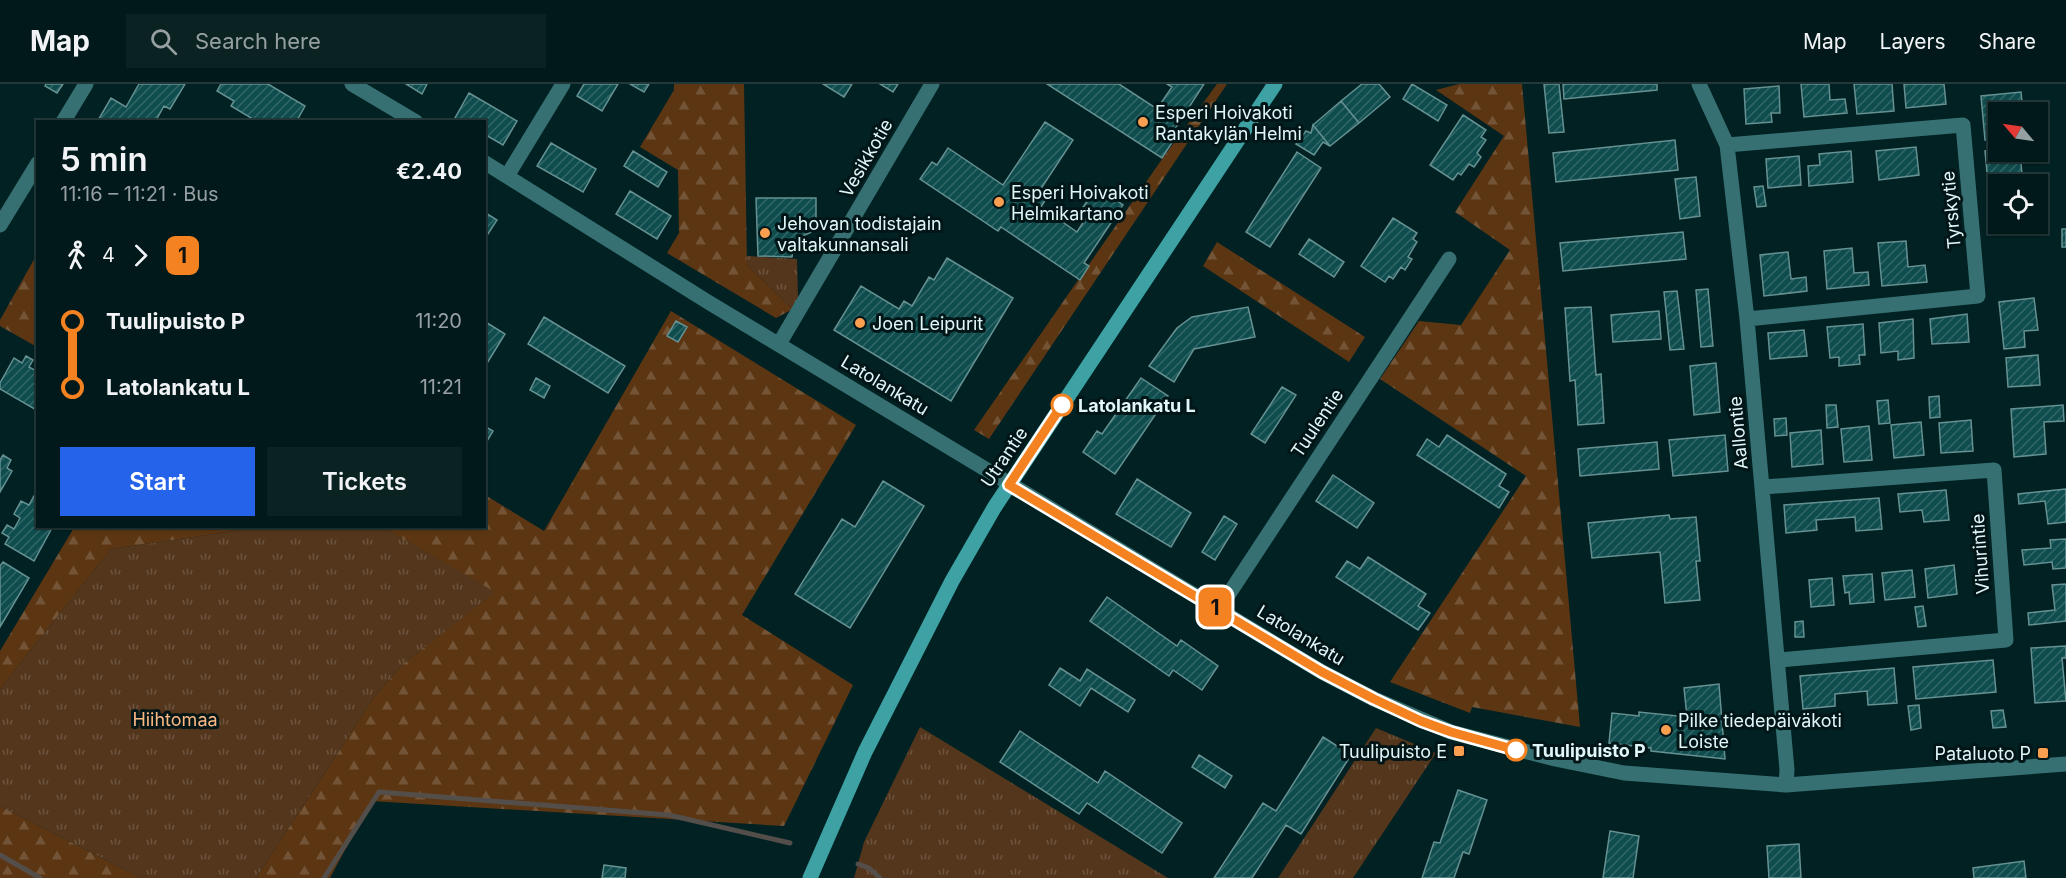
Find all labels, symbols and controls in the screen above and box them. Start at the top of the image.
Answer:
search box [126,14,546,68]
text: Map [30,24,90,58]
icon: search [147,25,180,58]
text: Search here [195,28,321,54]
text: Map [1803,29,1847,54]
text: Layers [1880,29,1946,54]
text: Share [1979,29,2036,54]
place label: Esperi Hoivakoti Rantakylän Helmi [1155,102,1302,144]
north arrow [1988,102,2048,162]
map controls [1988,102,2048,234]
street label: Vesikkotie [835,115,897,201]
marker: Esperi Hoivakoti Rantakylän Helmi [1136,115,1150,129]
text: 5 min [60,139,148,179]
text: €2.40 [396,158,462,184]
street label: Tyrskytie [1937,170,1965,250]
button: locate [1988,174,2048,234]
text: 11:16 – 11:21 · Bus [60,182,219,206]
place label: Esperi Hoivakoti Helmikartano [1011,182,1149,224]
marker: Esperi Hoivakoti Helmikartano [992,195,1006,209]
place label: Jehovan todistajain valtakunnansali [777,213,942,255]
marker: Jehovan todistajain valtakunnansali [758,226,772,240]
icon: walk [60,239,93,272]
icon: forward [124,239,157,272]
text: 4 [102,243,115,267]
text: 1 [178,243,187,268]
text: Tuulipuisto P [106,308,245,334]
text: 11:20 [415,309,462,333]
place label: Joen Leipurit [872,313,983,334]
marker: Joen Leipurit [853,316,867,330]
street label: Latolankatu [837,351,933,419]
text: Latolankatu L [106,374,250,400]
text: 11:21 [420,375,462,399]
street label: Tuulentie [1287,385,1347,461]
marker: Latolankatu L [1051,394,1073,416]
place label: Latolankatu L [1078,395,1196,416]
street label: Aallontie [1724,396,1752,470]
street label: Utrantie [976,423,1032,491]
button: Start [60,447,255,516]
button: Tickets [267,447,462,516]
street label: Vihurintie [1967,513,1993,595]
line badge: 1 [1196,588,1234,626]
text: 1 [1210,595,1220,620]
street label: Latolankatu [1253,601,1349,669]
park label: Hiihtomaa [132,709,218,730]
place label: Pilke tiedepäiväkoti Loiste [1678,710,1842,752]
marker: Pilke tiedepäiväkoti Loiste [1659,723,1673,737]
marker: Tuulipuisto P [1505,739,1527,761]
place label: Tuulipuisto P [1532,740,1646,761]
place label: Tuulipuisto E [1339,741,1447,762]
place label: Pataluoto P [1934,743,2031,764]
marker: Tuulipuisto E [1452,744,1466,758]
marker: Pataluoto P [2036,746,2050,760]

